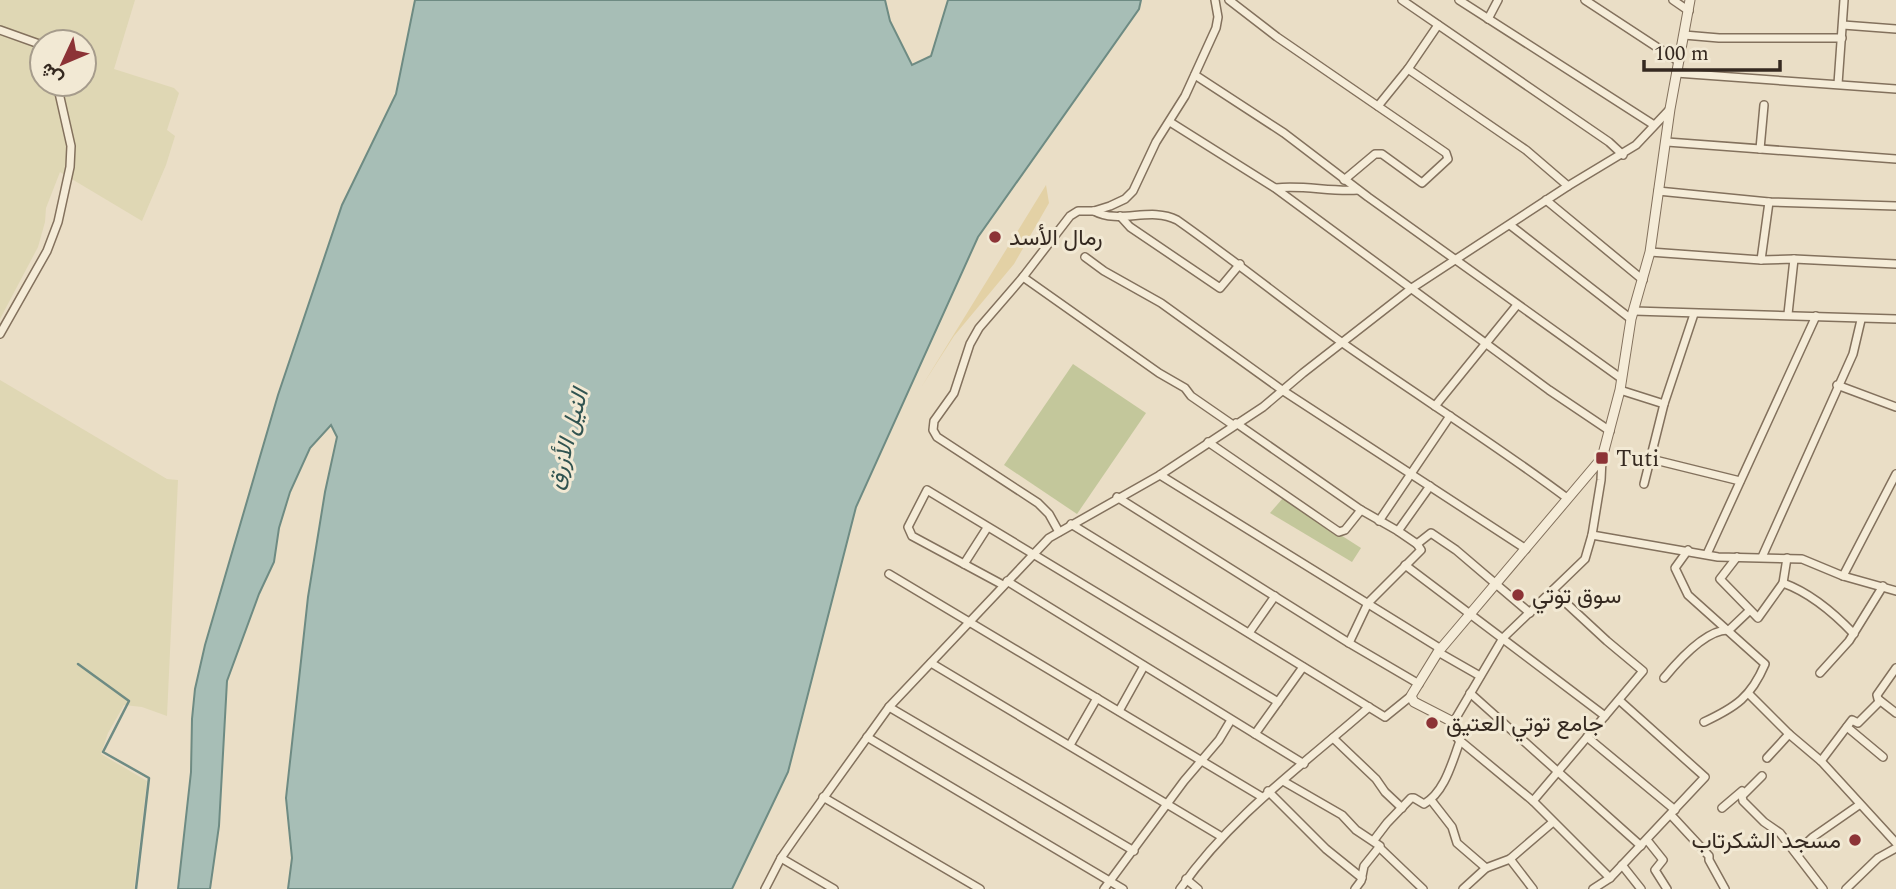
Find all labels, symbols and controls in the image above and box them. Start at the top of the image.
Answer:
north arrow [28,28,98,98]
scale bar [1644,28,1780,72]
text: 100 m [1654,38,1709,70]
text: ش [33,55,70,92]
place label: رمال الأسد [1009,221,1103,256]
marker: رمال الأسد [987,229,1003,245]
water label: النيل الأزرق [537,382,599,494]
place label: Tuti [1616,442,1660,477]
marker: Tuti [1594,450,1610,466]
place label: سوق توتي [1532,579,1621,614]
marker: سوق توتي [1510,587,1526,603]
place label: جامع توتي العتيق [1446,707,1604,742]
marker: جامع توتي العتيق [1424,715,1440,731]
place label: مسجد الشكرتاب [1691,824,1841,859]
marker: مسجد الشكرتاب [1847,832,1863,848]

